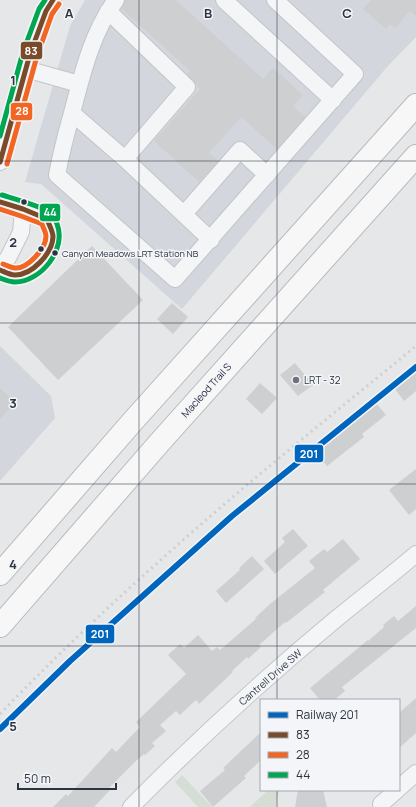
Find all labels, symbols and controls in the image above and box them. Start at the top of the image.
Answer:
text: A [65,4,74,22]
text: B [204,4,212,22]
text: C [342,4,352,22]
line badge: 83 [20,41,43,60]
text: 83 [24,43,38,58]
text: 1 [10,71,16,89]
line badge: 28 [10,102,33,121]
text: 28 [15,103,29,118]
unlabelled marker [19,197,29,207]
line badge: 44 [39,203,61,222]
text: 44 [43,204,57,219]
text: 2 [9,233,17,251]
unlabelled marker [36,244,46,254]
place label: Canyon Meadows LRT Station NB [62,247,199,260]
marker: Canyon Meadows LRT Station NB [50,248,60,258]
street label: Macleod Trail S [178,360,234,420]
place label: LRT - 32 [304,373,341,387]
marker: LRT - 32 [291,375,301,385]
text: 3 [9,394,17,412]
line badge: 201 [294,444,324,463]
text: 201 [300,446,318,461]
text: 4 [9,555,17,573]
line badge: 201 [85,624,115,644]
text: 201 [91,626,109,641]
street label: Cantrell Drive SW [235,645,305,708]
legend [260,699,400,791]
text: Railway 201 [296,706,359,723]
text: 5 [9,717,17,735]
text: 83 [296,726,310,743]
text: 28 [296,746,310,763]
scale bar [18,765,116,791]
text: 44 [296,766,310,783]
text: 50 m [24,770,51,787]

